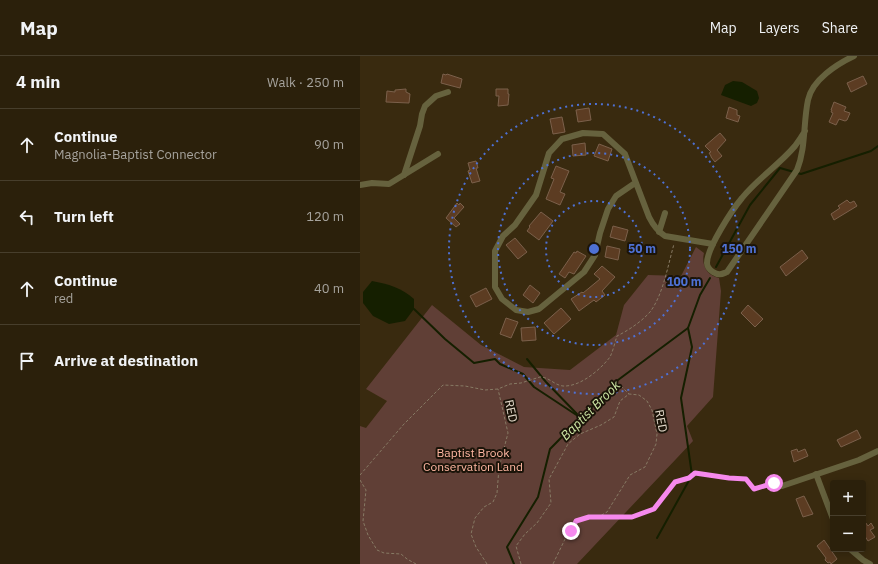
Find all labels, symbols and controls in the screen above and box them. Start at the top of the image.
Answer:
text: Map [20,16,58,40]
text: Map [710,19,737,37]
text: Layers [759,19,800,37]
text: Share [822,19,858,37]
text: 4 min [16,71,60,93]
text: Walk · 250 m [267,74,344,91]
text: Continue [54,127,118,146]
icon: ahead [16,134,38,156]
text: 90 m [314,136,344,153]
text: Magnolia-Baptist Connector [54,146,217,163]
icon: left [16,206,38,228]
text: Turn left [54,207,114,226]
text: 120 m [306,208,344,225]
text: 50 m [628,241,656,256]
text: 150 m [721,241,757,256]
centre of rings [587,242,601,256]
text: Continue [54,271,118,290]
text: 100 m [666,274,702,289]
icon: ahead [16,278,38,300]
text: 40 m [314,280,344,297]
text: red [54,290,73,307]
icon: arrive [16,350,38,372]
text: Arrive at destination [54,351,198,370]
water label: Baptist Brook [557,377,624,444]
street label: RED [502,398,521,424]
street label: RED [652,408,671,433]
park label: Baptist Brook Conservation Land [423,445,523,474]
route start [765,474,783,492]
map controls [830,480,866,552]
button: + [830,480,866,516]
button: − [830,516,866,552]
route end [562,522,580,540]

